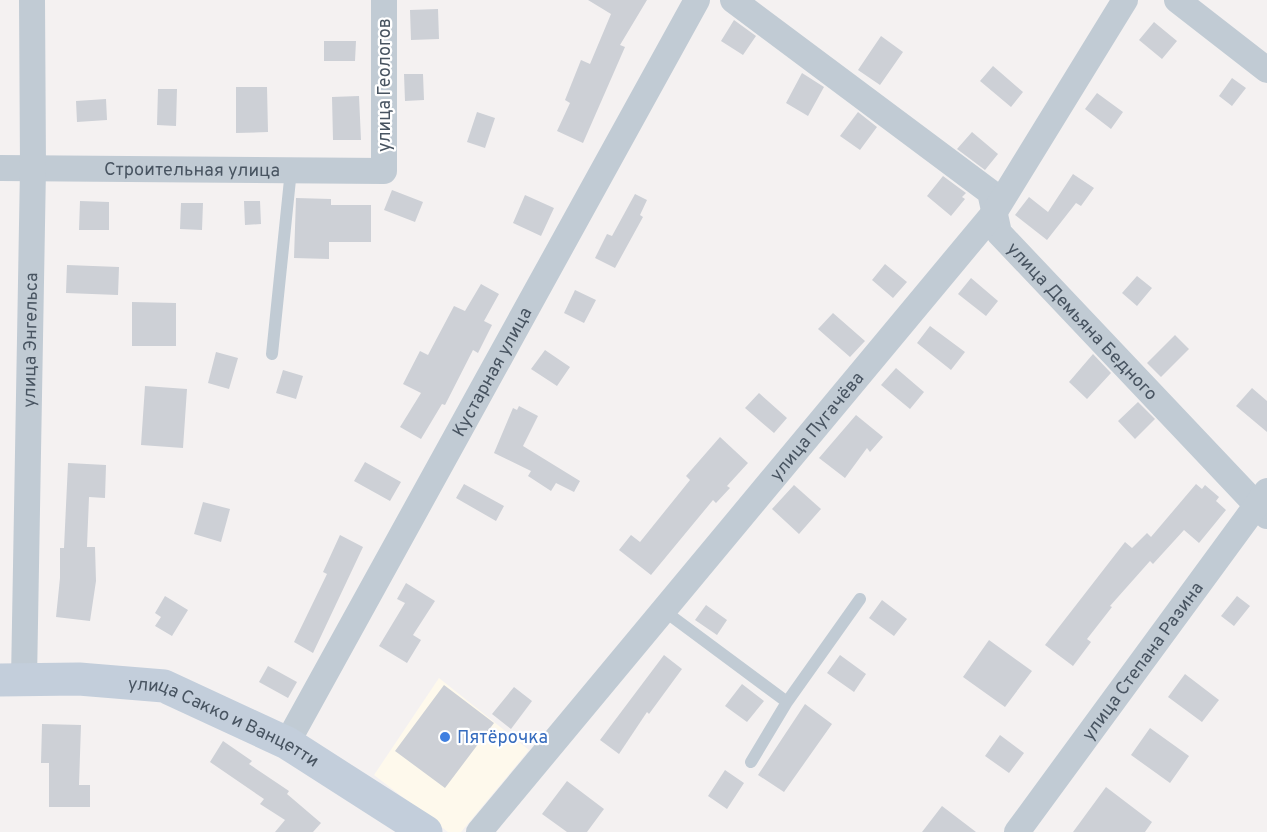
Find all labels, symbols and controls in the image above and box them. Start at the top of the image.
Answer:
street label: улица Геологов [374,18,397,152]
street label: Строительная улица [104,159,280,183]
street label: улица Демьяна Бедного [1001,238,1162,406]
street label: улица Энгельса [19,272,44,408]
street label: Кустарная улица [448,304,538,441]
street label: улица Пугачёва [766,368,870,486]
street label: улица Степана Разина [1078,578,1209,746]
street label: улица Сакко и Ванцетти [127,673,323,773]
place label: Пятёрочка [457,727,548,750]
marker: Пятёрочка [438,730,452,744]

